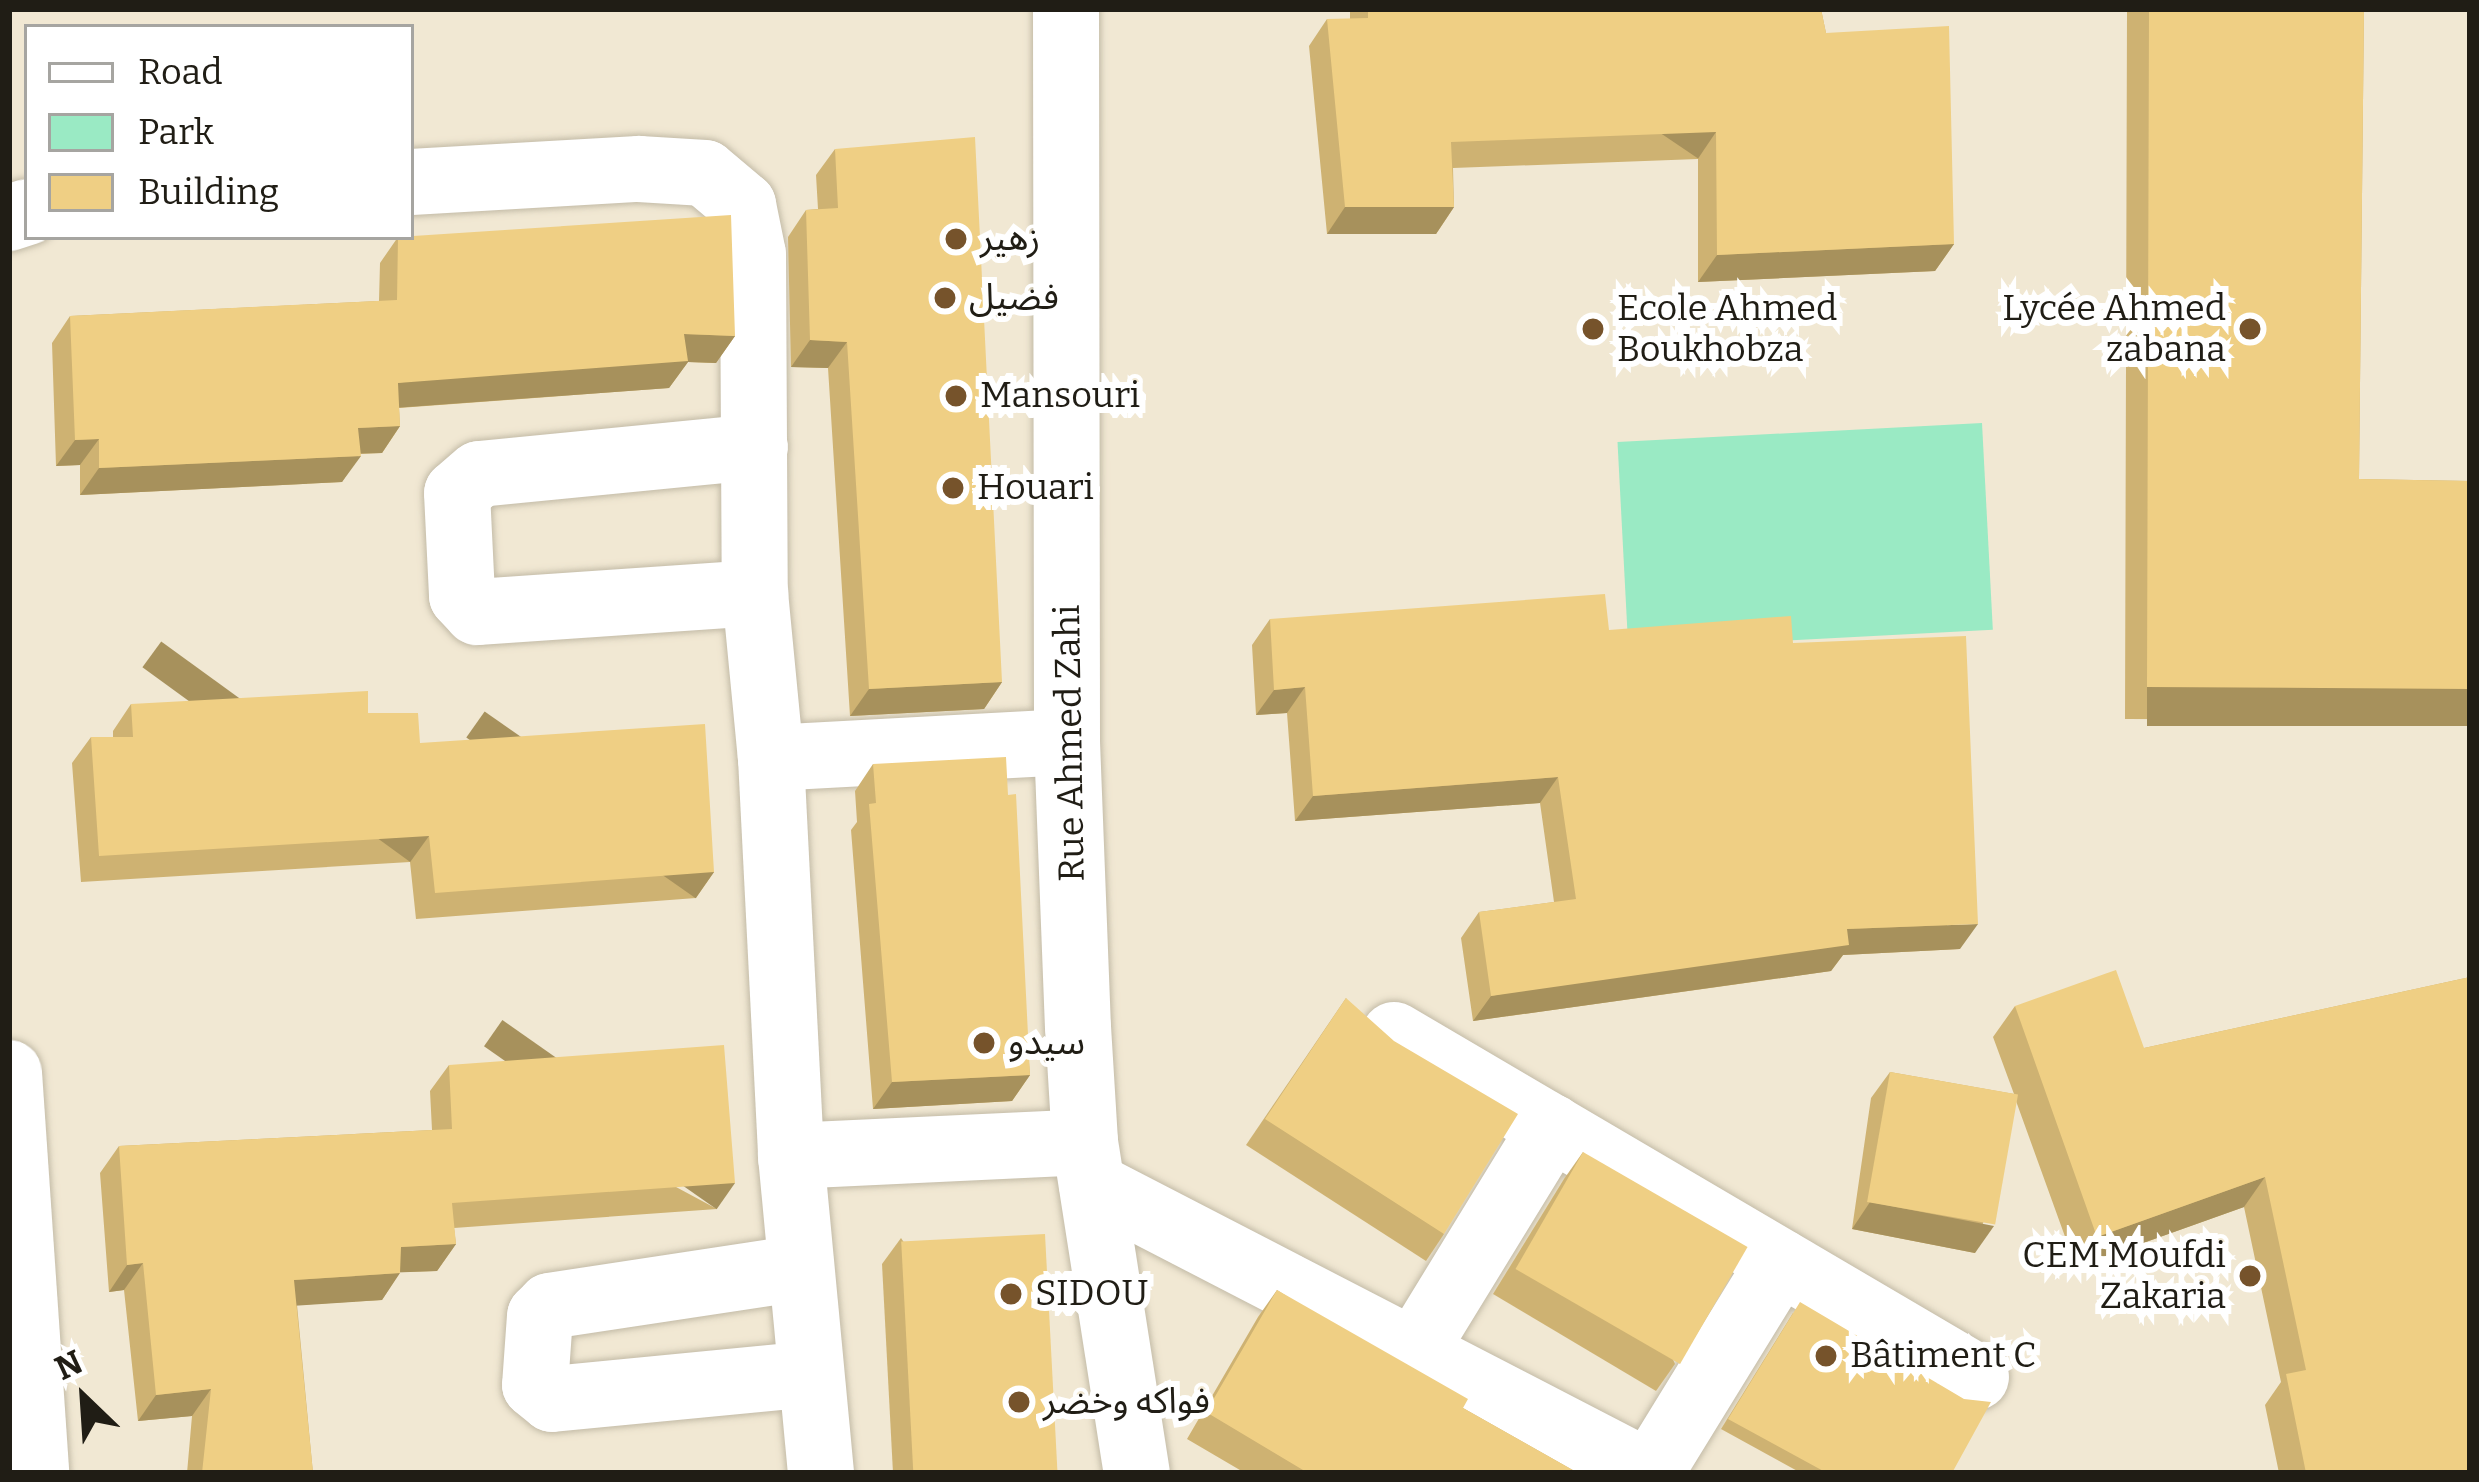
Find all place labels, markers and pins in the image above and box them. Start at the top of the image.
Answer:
place label: زهير [980,217,1040,261]
marker: زهير [943,226,969,252]
place label: فضيل [969,276,1059,320]
marker: فضيل [932,285,958,311]
place label: Ecole Ahmed Boukhobza [1617,286,1837,371]
place label: Lycée Ahmed zabana [2002,286,2226,371]
marker: Ecole Ahmed Boukhobza [1580,316,1606,342]
marker: Lycée Ahmed zabana [2237,316,2263,342]
place label: Mansouri [980,374,1140,418]
marker: Mansouri [943,383,969,409]
place label: Houari [977,466,1094,510]
marker: Houari [940,475,966,501]
place label: سيدو [1008,1021,1085,1065]
marker: سيدو [971,1030,997,1056]
place label: CEM Moufdi Zakaria [2022,1233,2226,1318]
marker: CEM Moufdi Zakaria [2237,1263,2263,1289]
place label: SIDOU [1035,1272,1148,1316]
marker: SIDOU [998,1281,1024,1307]
place label: Bâtiment C [1850,1334,2036,1378]
marker: Bâtiment C [1813,1343,1839,1369]
place label: فواكه وخضر [1043,1380,1210,1424]
marker: فواكه وخضر [1006,1389,1032,1415]

